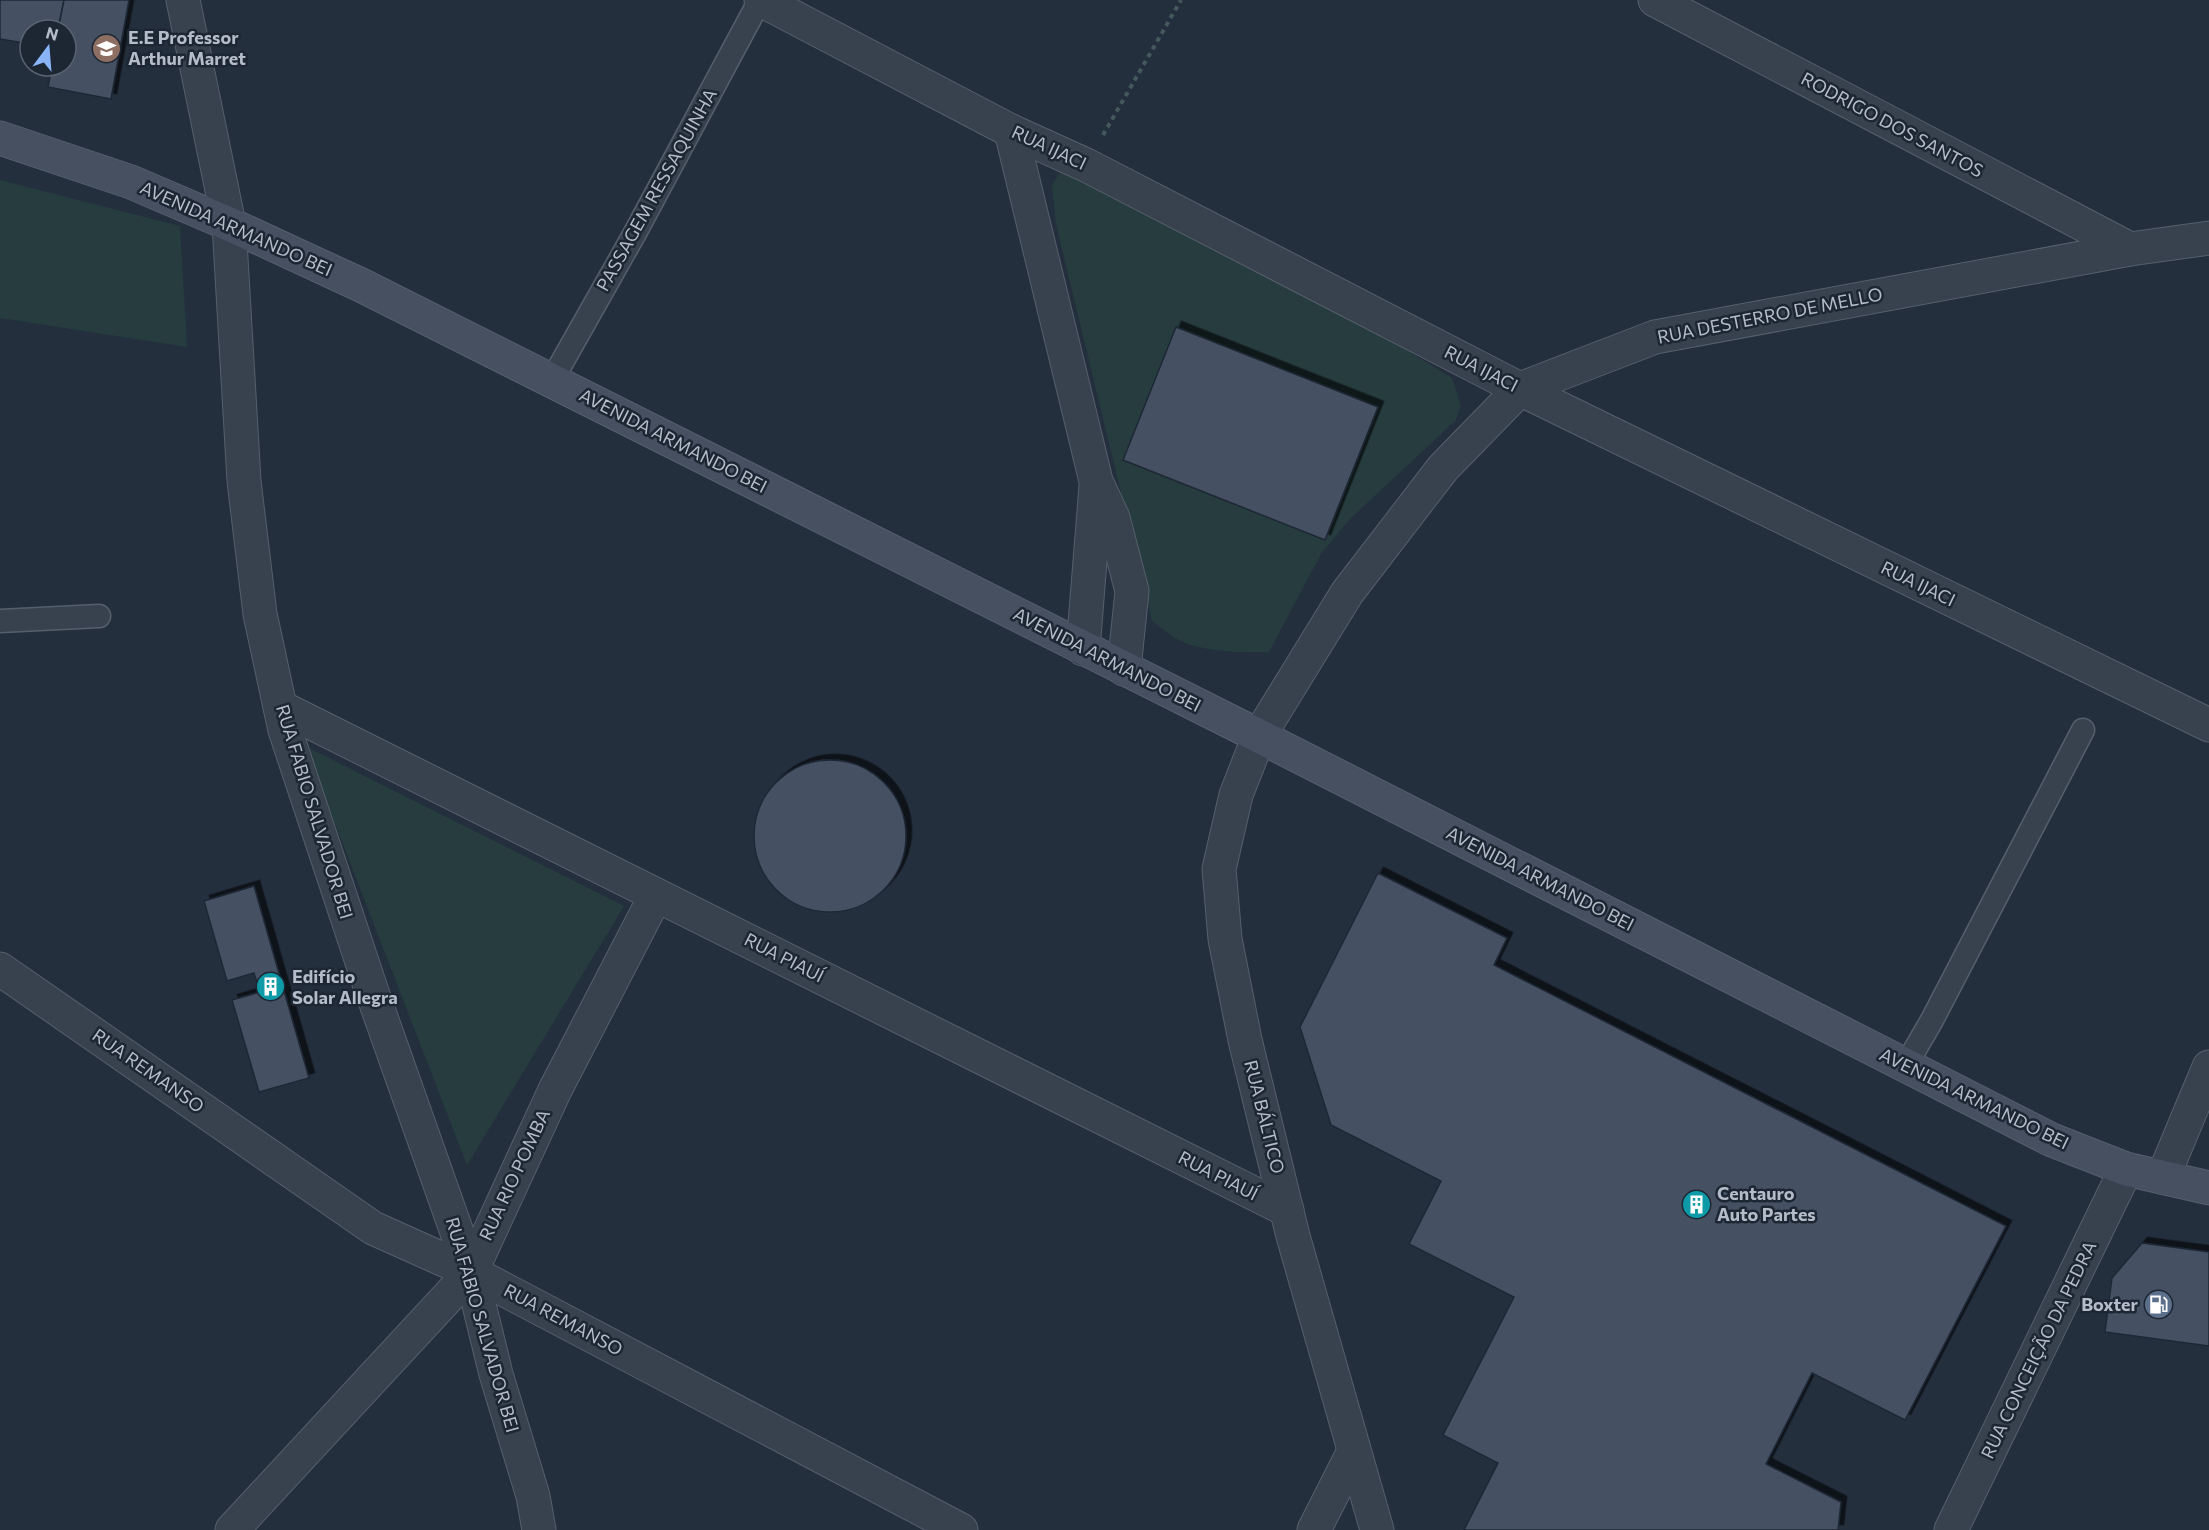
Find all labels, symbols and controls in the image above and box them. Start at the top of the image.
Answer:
north arrow [18,18,78,78]
text: N [44,22,61,44]
place label: E.E Professor Arthur Marret [128,26,246,69]
school or university icon: E.E Professor Arthur Marret [91,32,123,64]
street label: RODRIGO DOS SANTOS [1798,67,1987,181]
street label: PASSAGEM RESSAQUINHA [591,84,721,295]
street label: RUA IJACI [1009,120,1090,174]
street label: AVENIDA ARMANDO BEI [137,176,336,280]
street label: RUA DESTERRO DE MELLO [1655,282,1884,348]
street label: RUA IJACI [1441,340,1522,396]
street label: AVENIDA ARMANDO BEI [576,383,771,497]
street label: RUA IJACI [1878,556,1959,610]
street label: AVENIDA ARMANDO BEI [1010,602,1205,716]
street label: RUA FABIO SALVADOR BEI [272,702,358,922]
street label: AVENIDA ARMANDO BEI [1443,821,1638,935]
street label: RUA PIAUÍ [741,928,829,987]
place label: Edifício Solar Allegra [292,965,398,1008]
building icon: Edifício Solar Allegra [255,971,287,1003]
street label: RUA REMANSO [88,1023,209,1117]
street label: AVENIDA ARMANDO BEI [1876,1043,2073,1154]
street label: RUA BÁLTICO [1240,1058,1290,1176]
street label: RUA RIO POMBA [474,1105,554,1244]
street label: RUA PIAUÍ [1175,1146,1263,1205]
place label: Centauro Auto Partes [1717,1182,1816,1225]
building icon: Centauro Auto Partes [1680,1188,1712,1220]
street label: RUA FABIO SALVADOR BEI [442,1214,524,1435]
street label: RUA CONCEIÇÃO DA PEDRA [1976,1237,2100,1462]
street label: RUA REMANSO [500,1279,627,1360]
fuel station icon: Boxter [2143,1289,2175,1321]
place label: Boxter [2081,1293,2139,1315]

